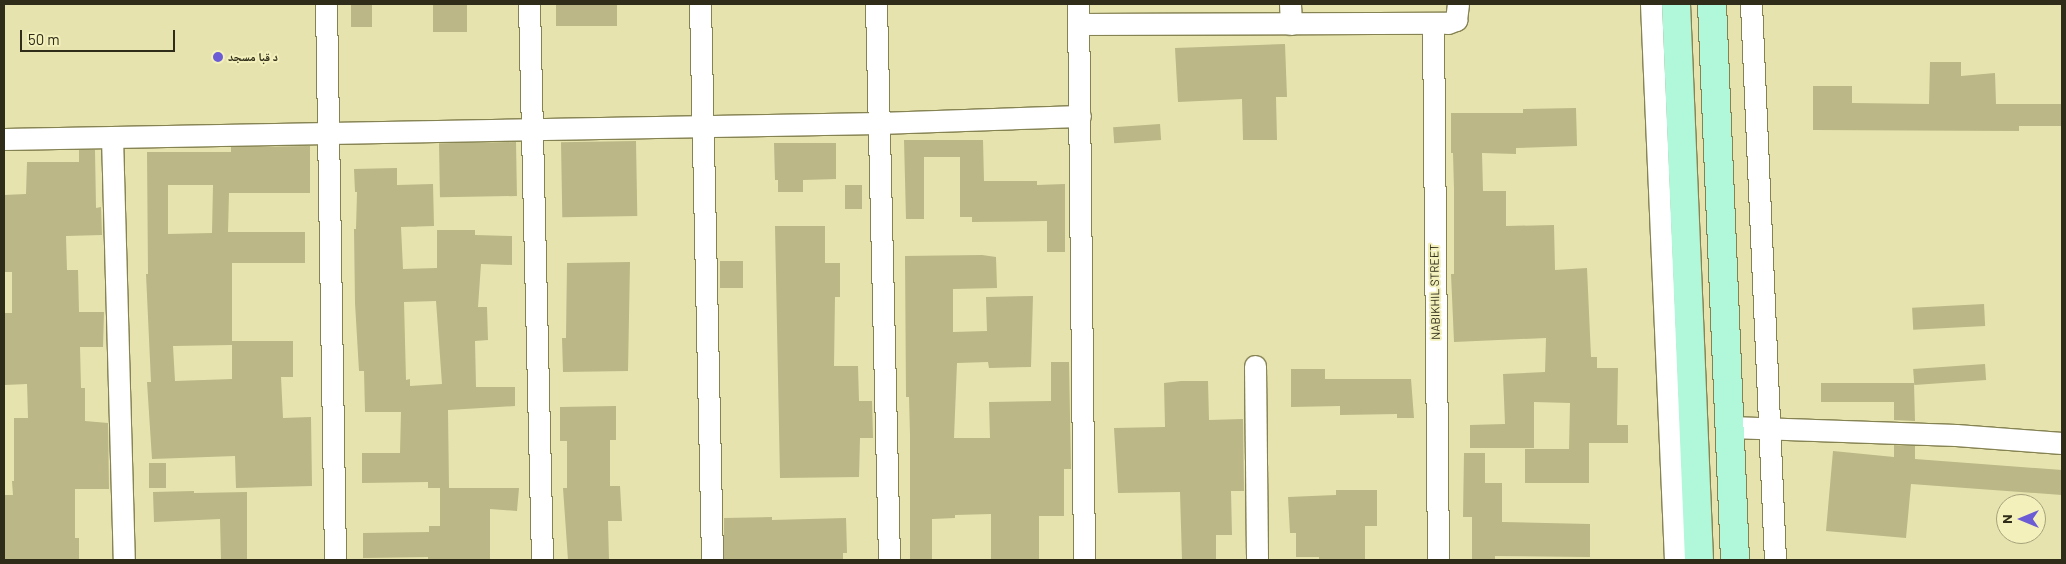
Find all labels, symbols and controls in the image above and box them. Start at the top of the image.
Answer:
scale bar [22,20,178,52]
text: 50 m [28,30,60,48]
place label: د قبا مسجد [228,50,278,64]
marker: د قبا مسجد [212,51,224,63]
street label: NABIKHIL STREET [1427,244,1443,340]
north arrow [1996,494,2046,544]
text: N [1998,514,2015,524]

